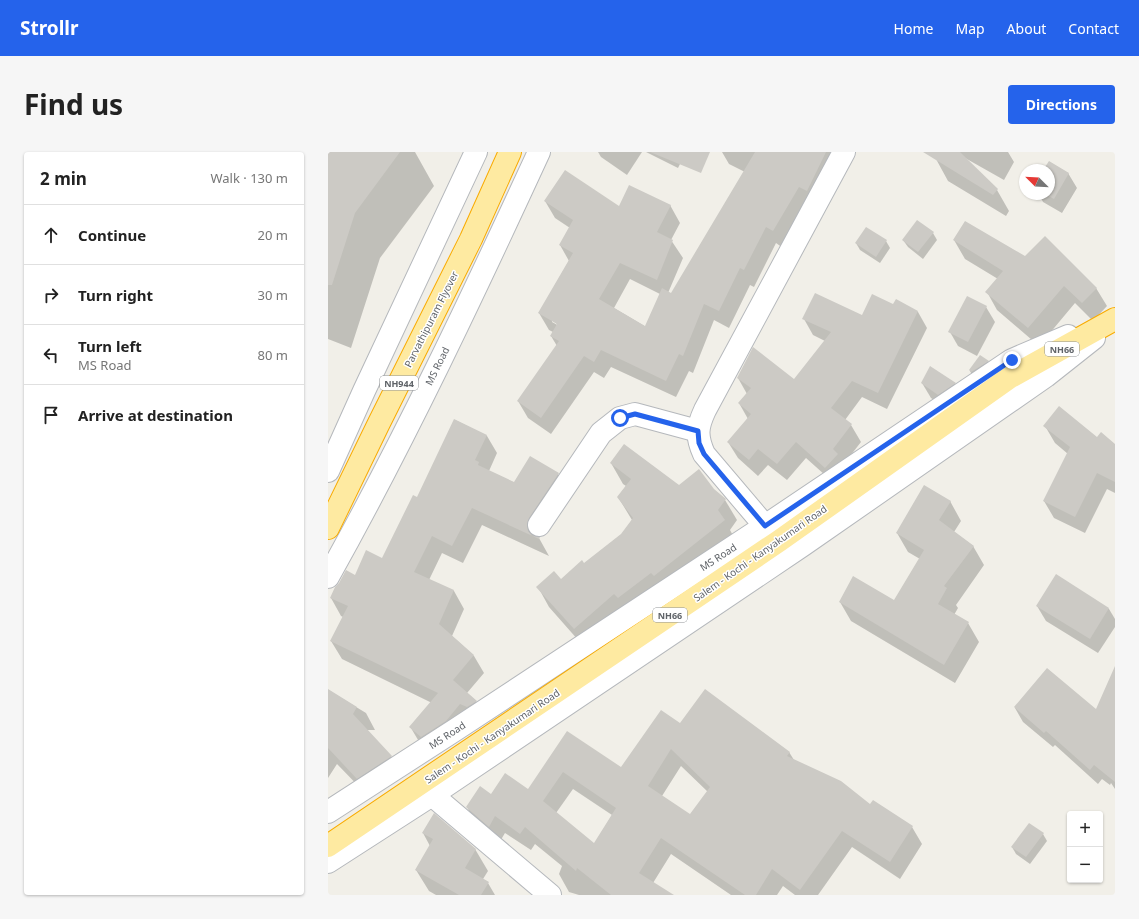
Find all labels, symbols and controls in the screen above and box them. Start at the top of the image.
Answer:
text: Strollr [20,15,79,41]
text: Home [894,19,933,38]
text: Map [955,19,985,38]
text: About [1007,19,1046,38]
text: Contact [1068,19,1119,38]
text: Find us [24,85,123,123]
button: Directions [1008,85,1115,124]
north arrow [1019,164,1055,200]
text: 2 min [40,167,87,190]
text: Walk · 130 m [210,169,288,187]
icon: ahead [40,224,62,246]
text: Continue [78,225,146,245]
text: 20 m [258,226,288,244]
street label: Parvathipuram Flyover [401,268,461,370]
icon: right [40,284,62,306]
text: Turn right [78,285,153,305]
text: 30 m [258,286,288,304]
text: Turn left [78,336,142,356]
road number: NH66 [1045,342,1079,356]
icon: left [40,344,62,366]
street label: MS Road [422,344,452,388]
text: 80 m [258,346,288,364]
route end [1003,351,1021,369]
text: MS Road [78,356,132,374]
road number: NH944 [380,376,418,390]
icon: arrive [40,404,62,426]
text: Arrive at destination [78,405,233,425]
route start [611,409,629,427]
street label: Salem - Kochi - Kanyakumari Road [691,501,829,605]
street label: MS Road [697,540,739,574]
road number: NH66 [653,608,687,622]
street label: Salem - Kochi - Kanyakumari Road [422,686,562,786]
street label: MS Road [426,718,468,752]
map controls [1067,811,1103,883]
button: + [1067,811,1103,847]
button: − [1067,847,1103,883]

